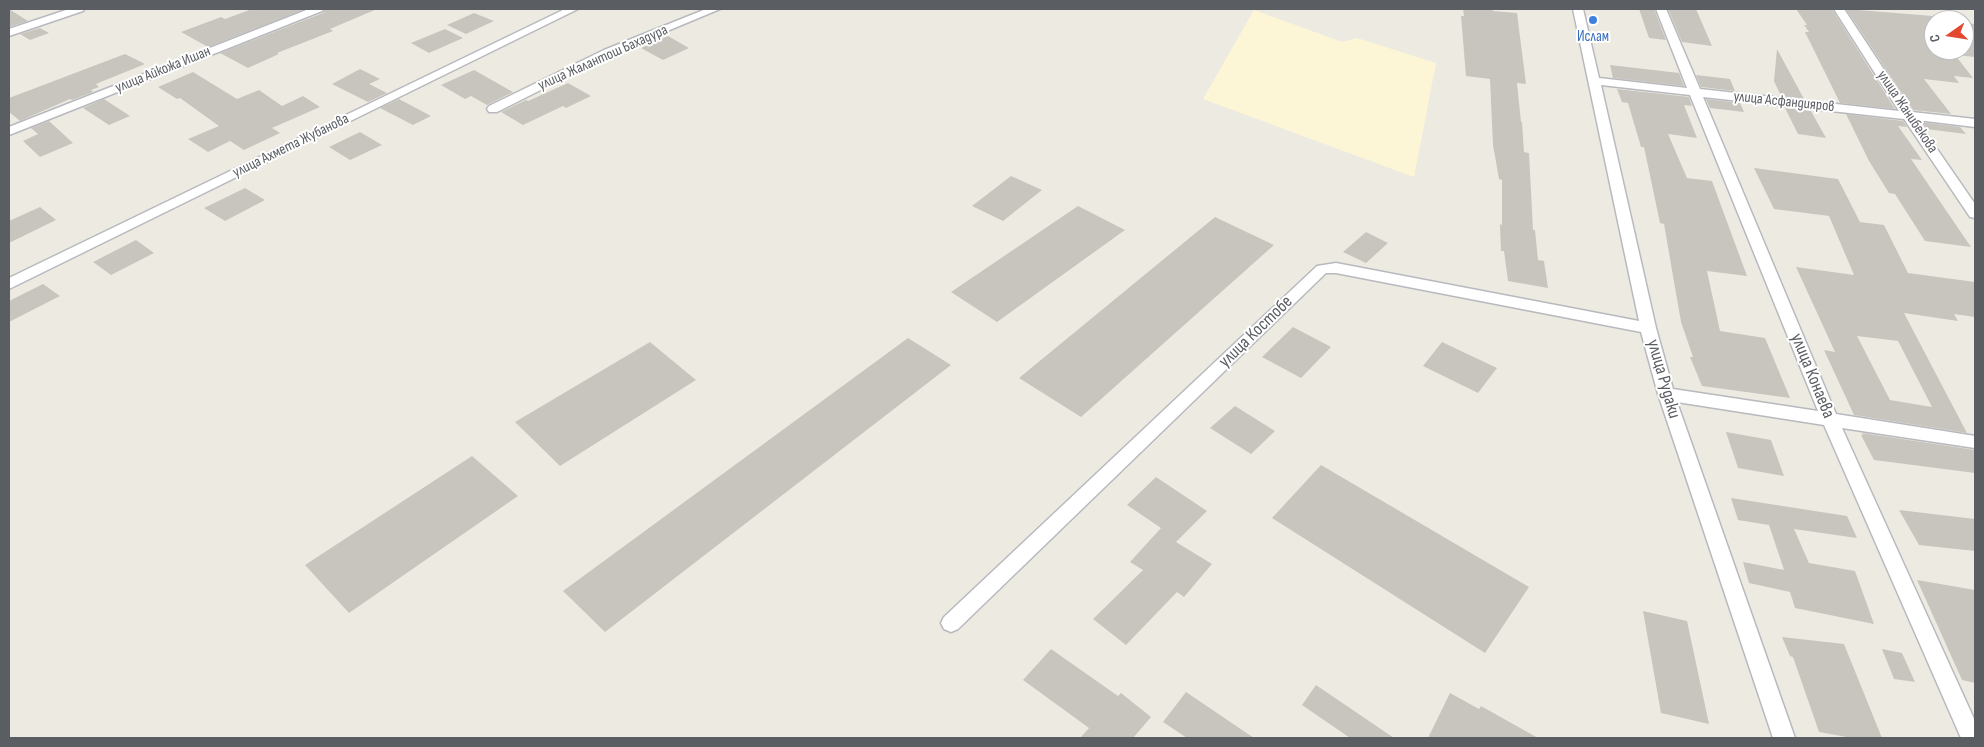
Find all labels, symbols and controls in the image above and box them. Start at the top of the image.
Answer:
north arrow [1924,10,1974,60]
marker: Ислам [1587,14,1599,26]
street label: улица Жалантош Бахадура [535,21,671,95]
place label: Ислам [1577,28,1609,46]
text: С [1926,33,1944,44]
street label: улица Айкожа Ишан [113,43,213,97]
street label: улица Жанибекова [1873,67,1941,157]
street label: улица Асфандияров [1733,88,1835,116]
street label: улица Ахмета Жубанова [230,110,352,182]
street label: улица Костобе [1215,292,1297,372]
street label: улица Конаева [1785,330,1839,422]
street label: улица Рудаки [1641,337,1685,421]

